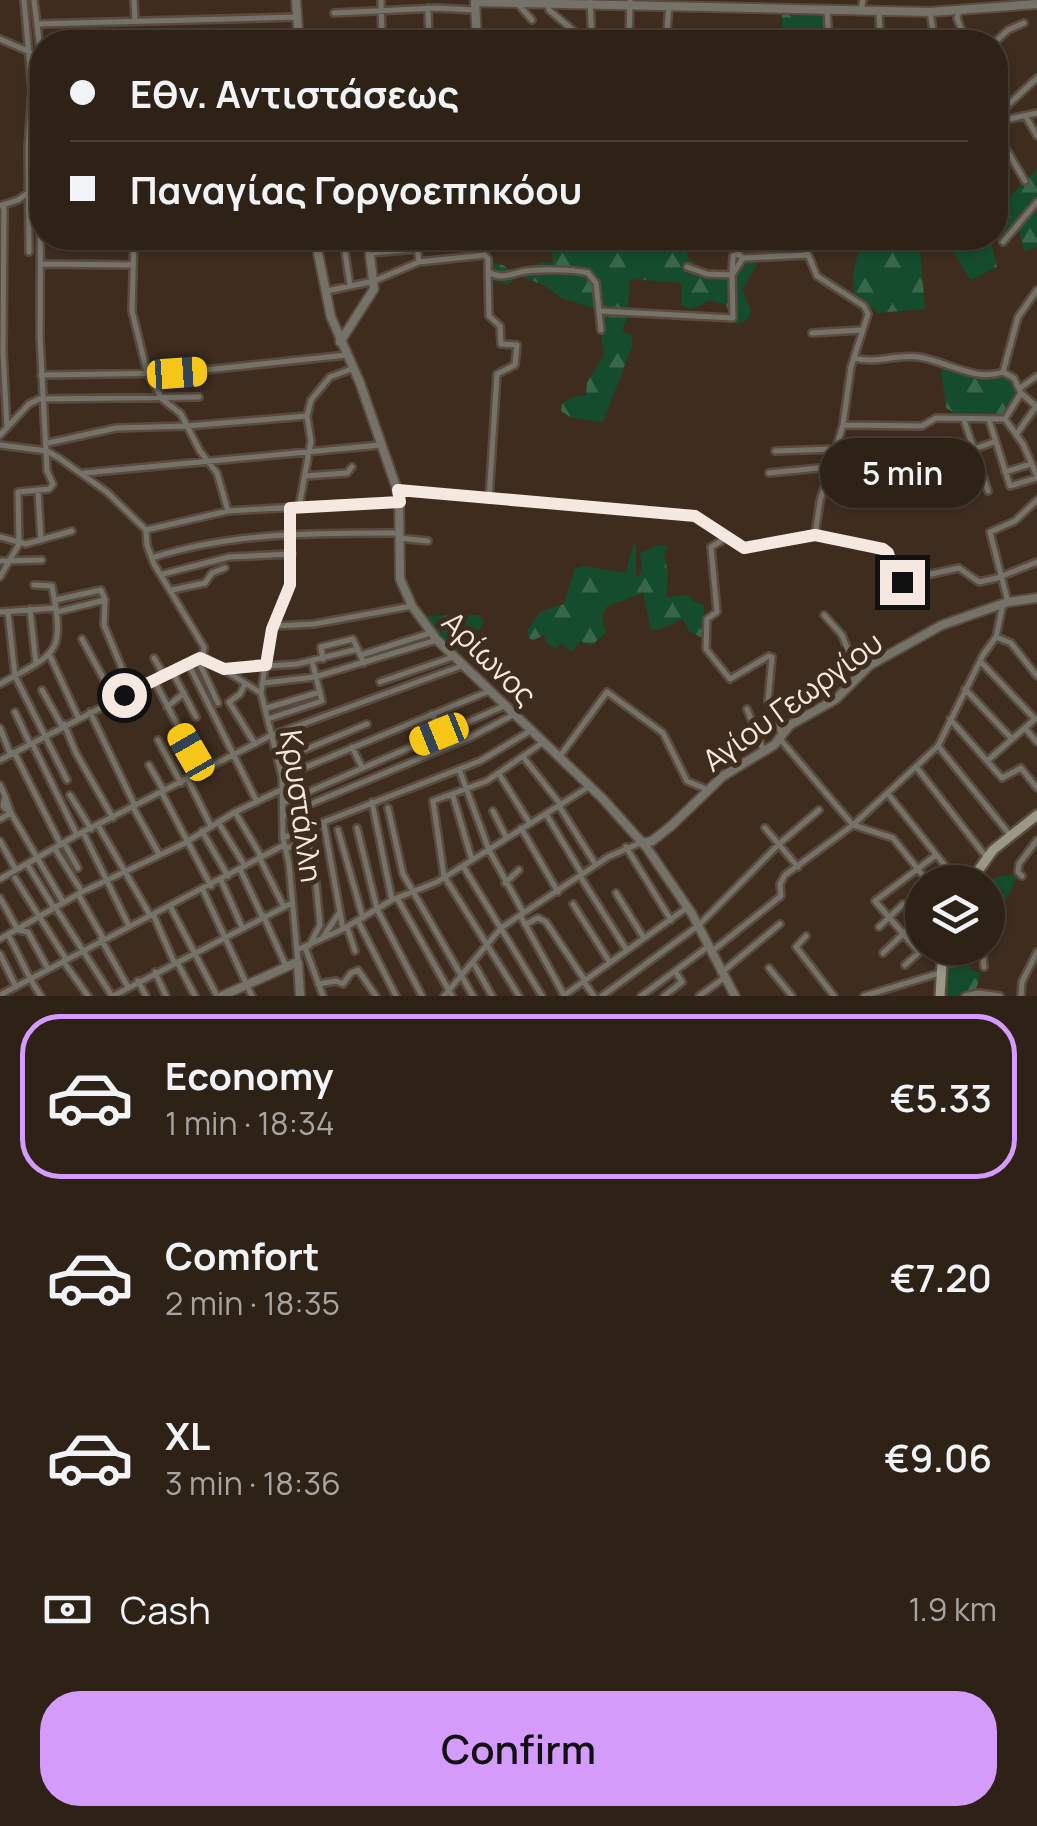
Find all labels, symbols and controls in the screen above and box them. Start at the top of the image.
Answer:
text: Εθν. Αντιστάσεως [130,67,459,119]
text: Παναγίας Γοργοεπηκόου [130,163,582,215]
car [146,356,208,390]
callout: 5 min [820,437,984,507]
text: 5 min [862,451,943,495]
route end [880,560,925,605]
street label: Αρίωνος [434,602,546,714]
street label: Αγίου Γεωργίου [694,622,890,780]
route start [102,673,147,718]
car [406,709,472,759]
car [163,719,219,785]
street label: Κρυστάλλη [271,727,333,885]
map controls [905,865,1005,965]
button: layers [905,865,1005,965]
text: Economy [165,1049,334,1101]
icon: car [45,1052,135,1142]
text: €5.33 [890,1071,992,1123]
text: 1 min · 18:34 [165,1101,335,1145]
text: Comfort [165,1229,319,1281]
icon: car [45,1232,135,1322]
text: €7.20 [890,1251,992,1303]
text: 2 min · 18:35 [165,1281,340,1325]
text: XL [165,1409,210,1461]
icon: car [45,1412,135,1502]
text: €9.06 [884,1431,992,1483]
text: 3 min · 18:36 [165,1461,341,1505]
icon: cash [40,1582,95,1637]
text: Cash [120,1583,211,1635]
text: 1.9 km [908,1587,997,1631]
button: Confirm [40,1691,997,1806]

